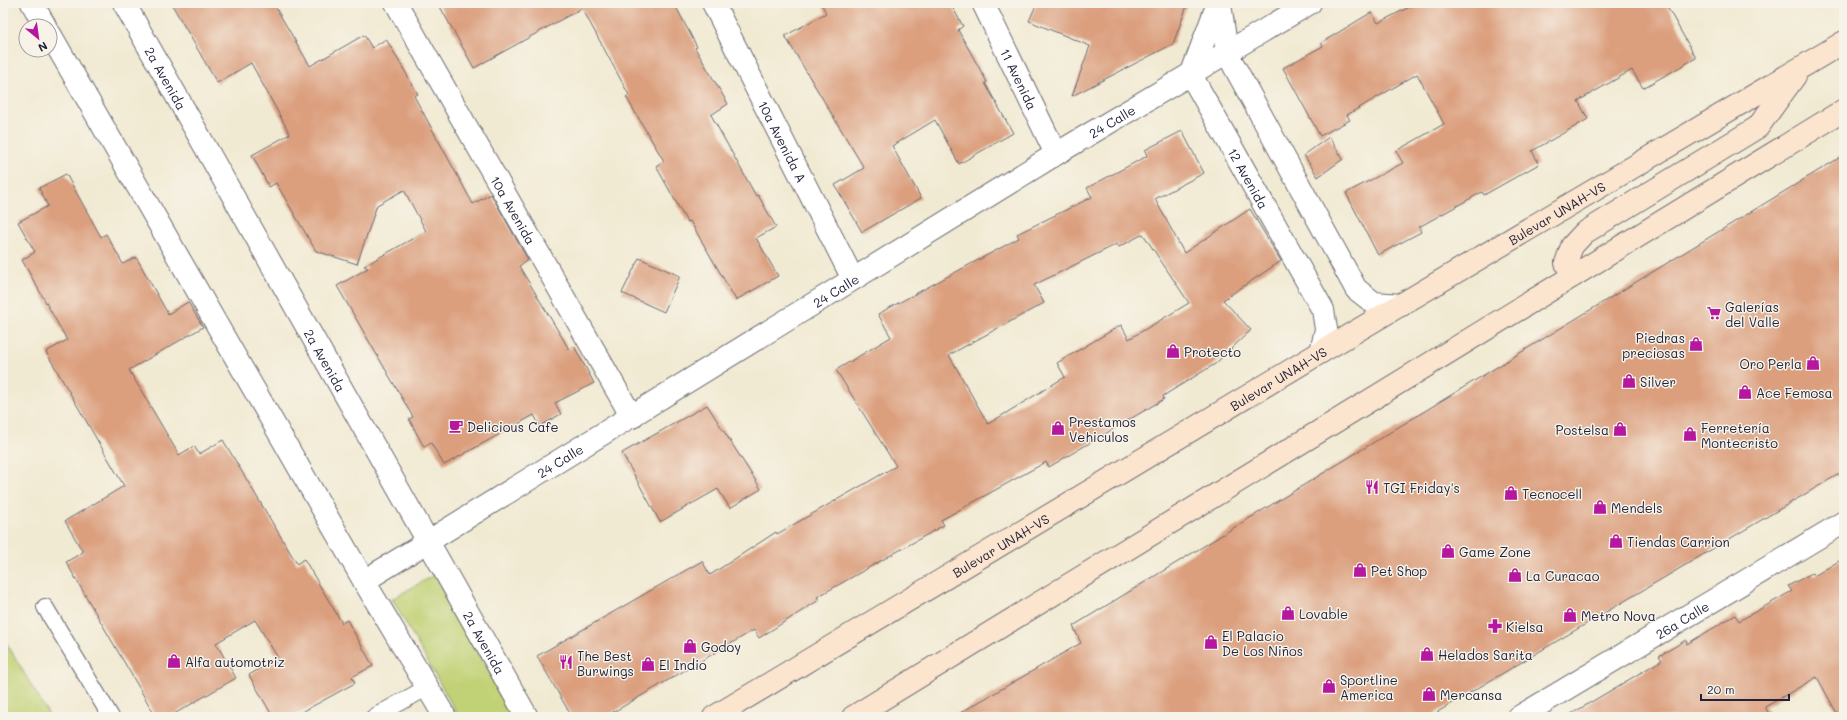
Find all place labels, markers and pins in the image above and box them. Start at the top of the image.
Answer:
place label: Galerías del Valle [1725,298,1780,330]
supermarket icon: Galerías del Valle [1706,305,1722,321]
place label: Piedras preciosas [1622,329,1685,361]
shop icon: Piedras preciosas [1688,336,1704,352]
shop icon: Protecto [1165,343,1181,359]
place label: Protecto [1184,343,1241,360]
place label: Oro Perla [1739,355,1802,372]
shop icon: Oro Perla [1805,355,1821,371]
shop icon: Silver [1621,373,1637,389]
place label: Silver [1640,373,1676,390]
shop icon: Ace Femosa [1737,384,1753,400]
place label: Ace Femosa [1756,384,1833,401]
place label: Prestamos Vehiculos [1069,413,1136,445]
cafe icon: Delicious Cafe [448,418,464,434]
place label: Delicious Cafe [467,418,559,435]
place label: Ferretería Montecristo [1701,419,1778,451]
shop icon: Prestamos Vehiculos [1050,420,1066,436]
place label: Postelsa [1556,421,1609,438]
shop icon: Postelsa [1612,421,1628,437]
shop icon: Ferretería Montecristo [1682,426,1698,442]
restaurant icon: TGI Friday's [1364,479,1380,495]
place label: TGI Friday's [1383,479,1460,496]
shop icon: Tecnocell [1503,485,1519,501]
place label: Tecnocell [1522,485,1582,502]
shop icon: Mendels [1592,499,1608,515]
place label: Mendels [1611,499,1662,516]
shop icon: Tiendas Carrion [1608,533,1624,549]
place label: Tiendas Carrion [1627,533,1730,550]
shop icon: Game Zone [1440,543,1456,559]
place label: Game Zone [1459,543,1531,560]
shop icon: Pet Shop [1352,562,1368,578]
place label: Pet Shop [1371,562,1427,579]
shop icon: La Curacao [1507,567,1523,583]
place label: La Curacao [1526,567,1600,584]
shop icon: Lovable [1280,605,1296,621]
place label: Lovable [1299,605,1348,622]
shop icon: Metro Nova [1562,607,1578,623]
place label: Metro Nova [1581,607,1656,624]
pharmacy icon: Kielsa [1487,618,1503,634]
place label: Kielsa [1506,618,1544,635]
place label: El Palacio De Los Niños [1222,627,1303,659]
shop icon: El Palacio De Los Niños [1203,634,1219,650]
shop icon: Godoy [682,638,698,654]
place label: Godoy [701,638,741,655]
shop icon: Helados Sarita [1419,646,1435,662]
place label: Helados Sarita [1438,646,1533,663]
place label: The Best Burwings [577,647,634,679]
shop icon: Alfa automotriz [166,653,182,669]
place label: Alfa automotriz [185,653,285,670]
restaurant icon: The Best Burwings [558,654,574,670]
shop icon: El Indio [640,656,656,672]
place label: El Indio [659,656,707,673]
place label: Sportline America [1340,671,1398,703]
shop icon: Sportline America [1321,678,1337,694]
shop icon: Mercansa [1421,686,1437,702]
place label: Mercansa [1440,686,1502,703]

